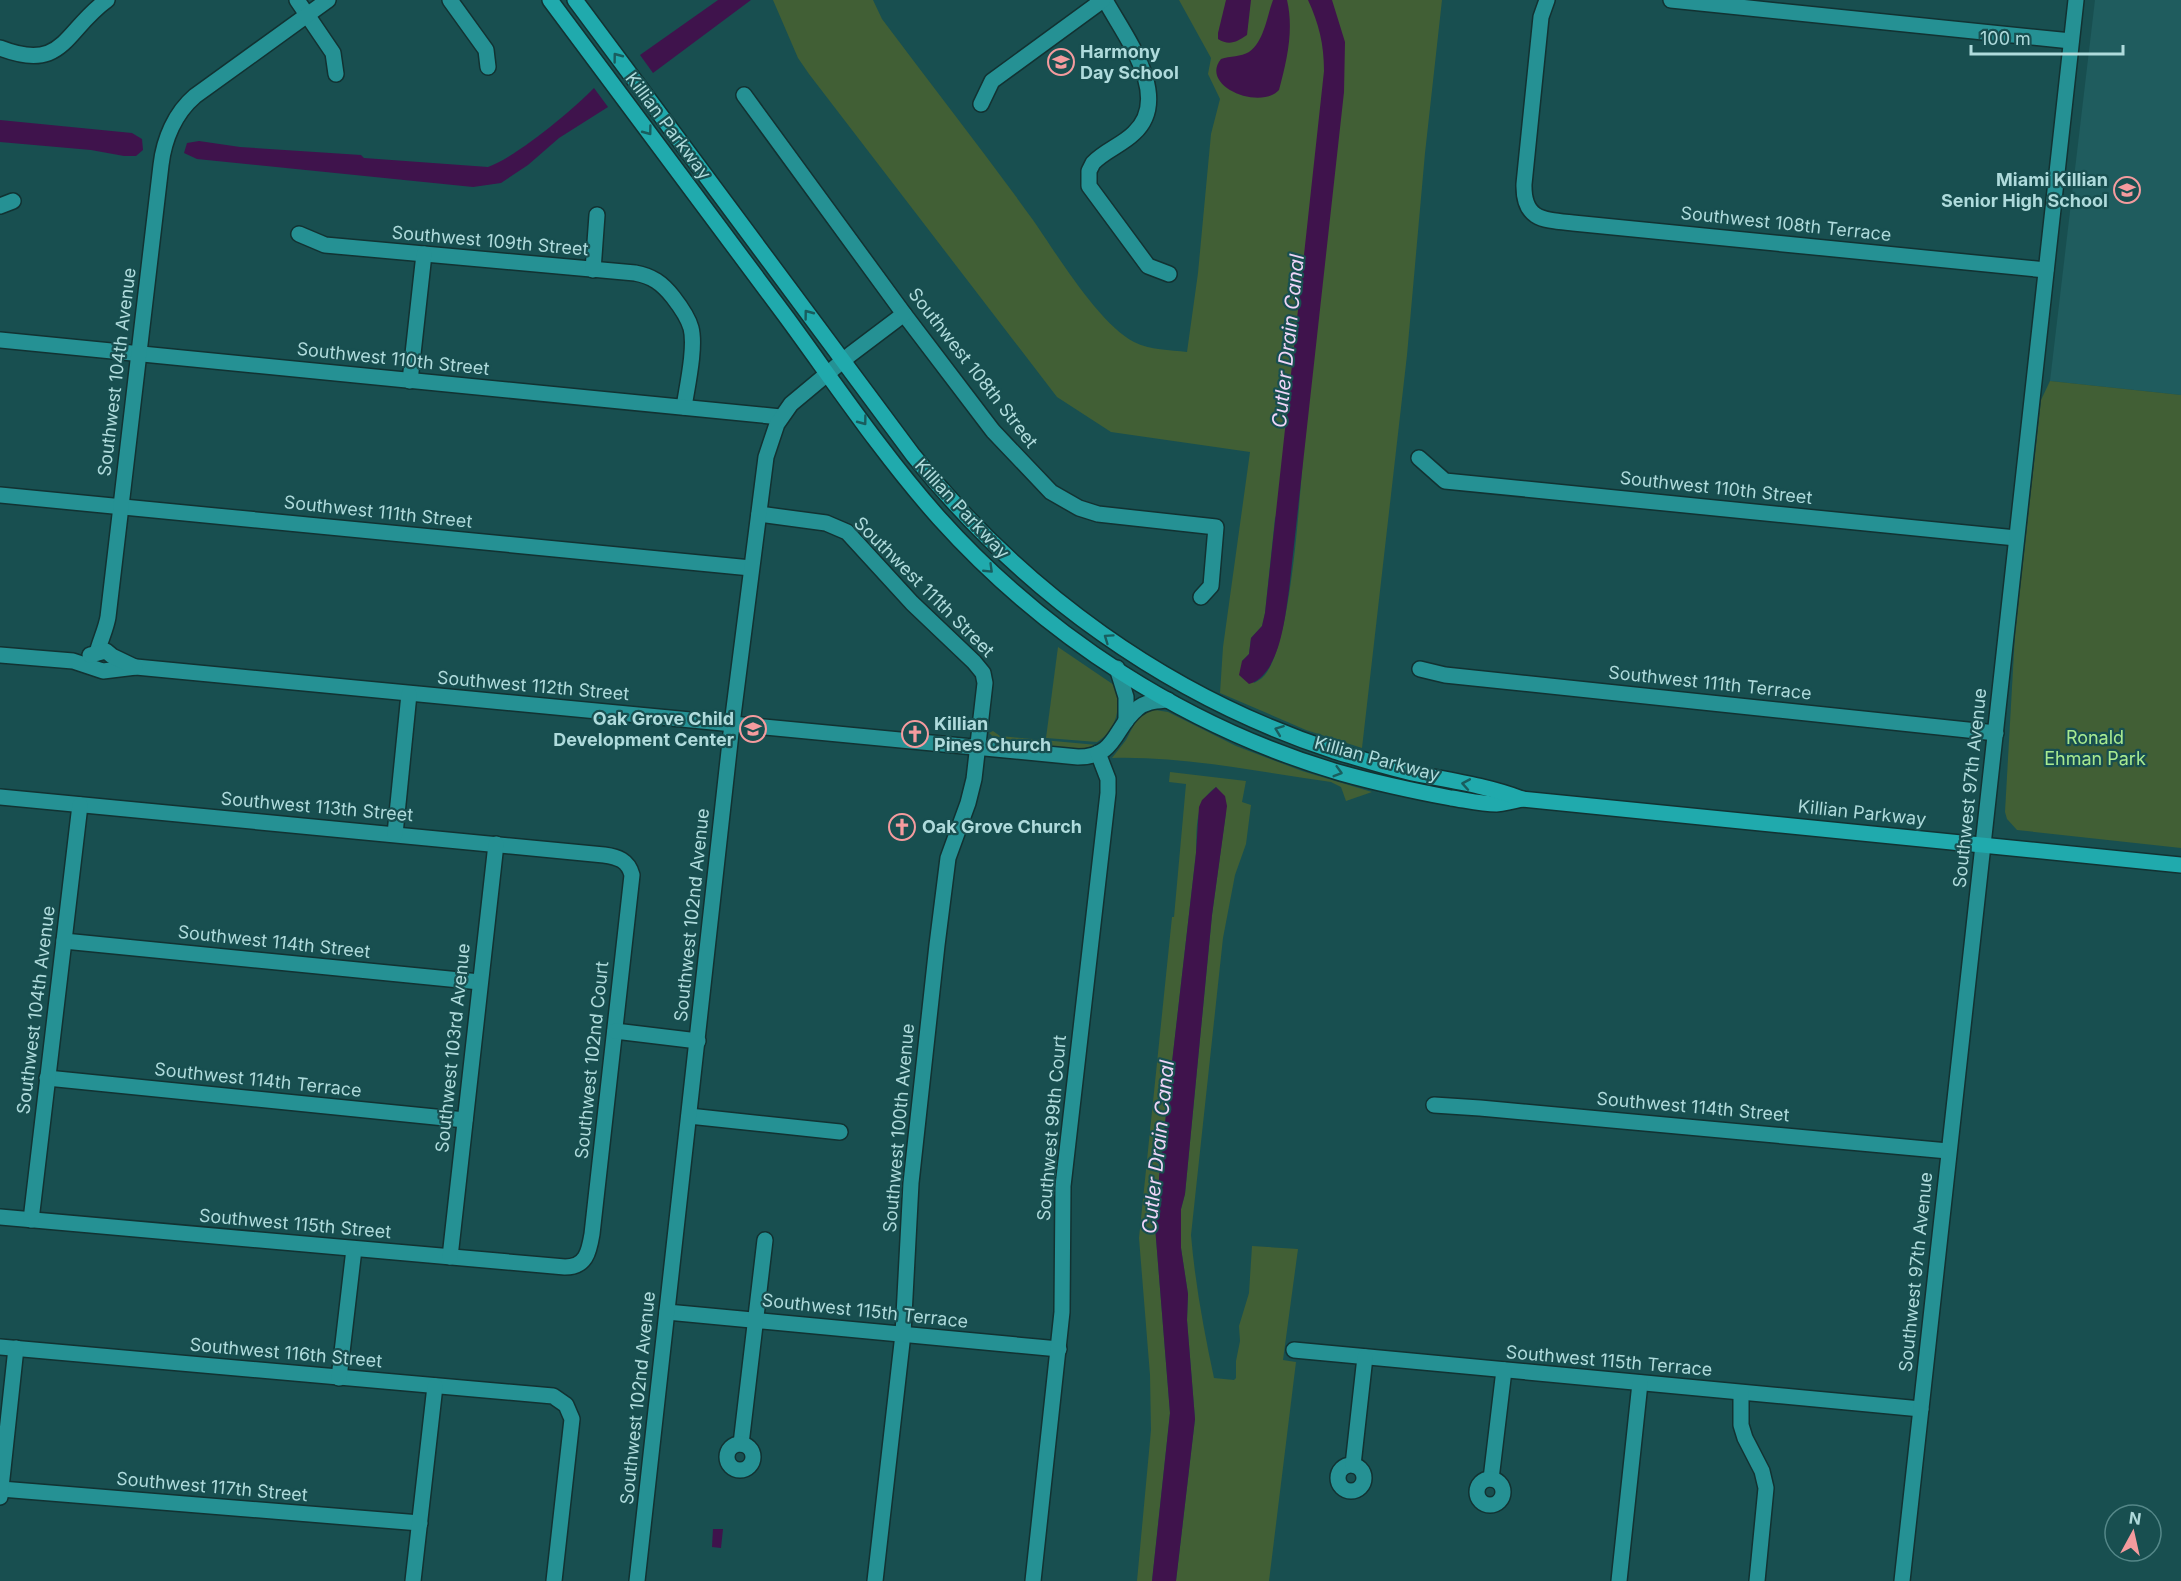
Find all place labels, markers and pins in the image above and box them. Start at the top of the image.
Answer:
place label: Harmony Day School [1080,41,1179,83]
school or university icon: Harmony Day School [1046,47,1076,77]
place label: Miami Killian Senior High School [1941,169,2108,211]
school or university icon: Miami Killian Senior High School [2112,175,2142,205]
place label: Oak Grove Child Development Center [553,708,734,750]
place label: Killian Pines Church [934,713,1051,755]
school or university icon: Oak Grove Child Development Center [738,714,768,744]
church icon: Killian Pines Church [900,719,930,749]
church icon: Oak Grove Church [887,812,917,842]
place label: Oak Grove Church [922,816,1082,837]

